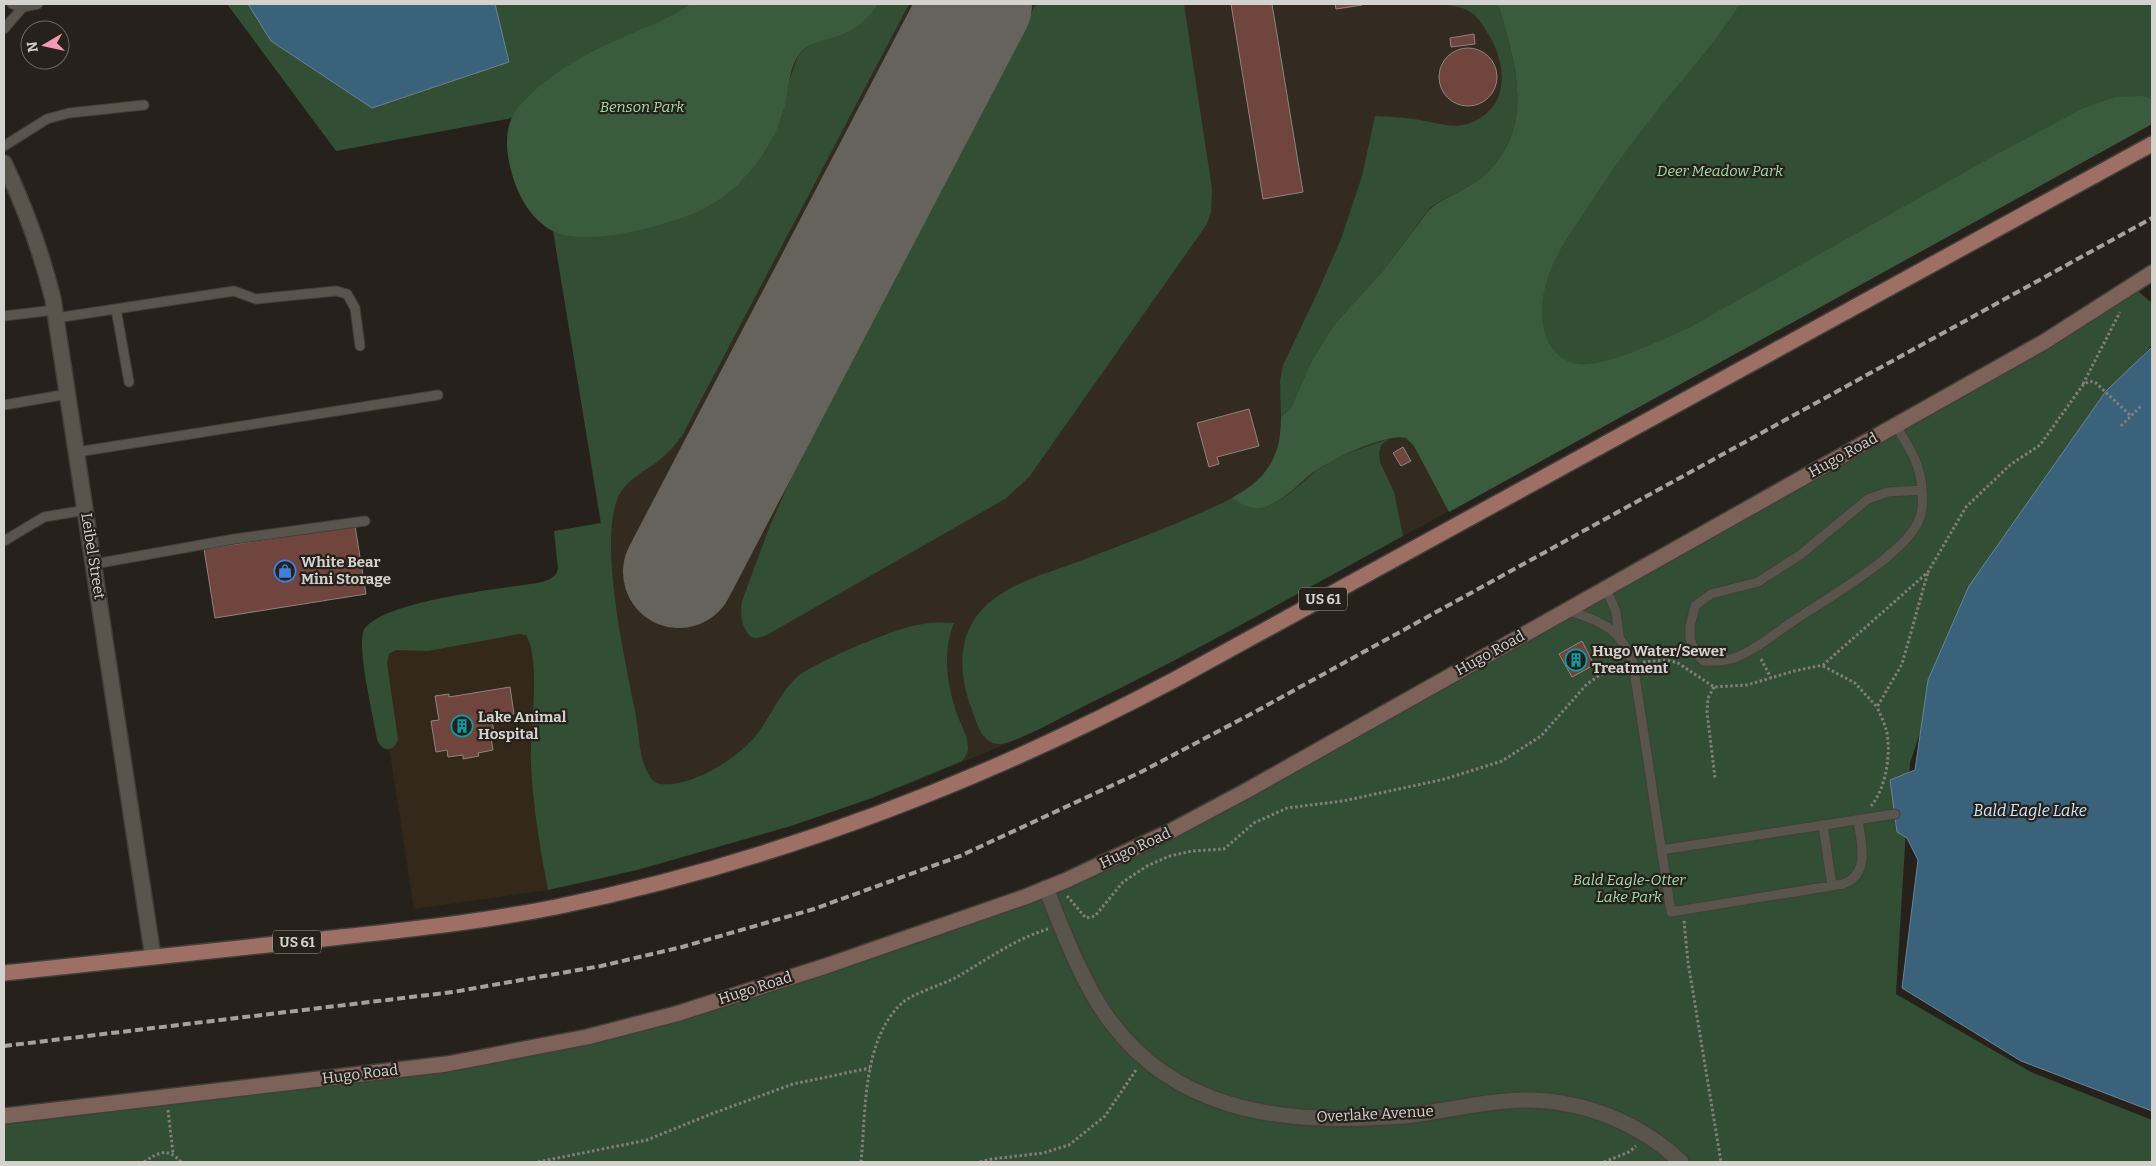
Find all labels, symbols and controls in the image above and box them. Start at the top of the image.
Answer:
north arrow [20,20,70,70]
text: N [23,40,42,54]
park label: Benson Park [600,98,685,116]
park label: Deer Meadow Park [1657,162,1784,180]
street label: Hugo Road [1805,429,1881,481]
street label: Leibel Street [77,511,109,601]
place label: White Bear Mini Storage [301,553,391,588]
shop icon: White Bear Mini Storage [273,559,297,583]
road number: US 61 [1299,588,1347,610]
street label: Hugo Road [1452,627,1528,679]
place label: Hugo Water/Sewer Treatment [1592,642,1726,677]
building icon: Hugo Water/Sewer Treatment [1564,648,1588,672]
place label: Lake Animal Hospital [478,708,567,743]
building icon: Lake Animal Hospital [450,714,474,738]
water label: Bald Eagle Lake [1973,801,2087,820]
street label: Hugo Road [1097,824,1173,872]
park label: Bald Eagle-Otter Lake Park [1573,871,1686,906]
road number: US 61 [273,930,321,954]
street label: Hugo Road [716,968,794,1008]
street label: Hugo Road [321,1060,399,1088]
street label: Overlake Avenue [1316,1102,1434,1126]

